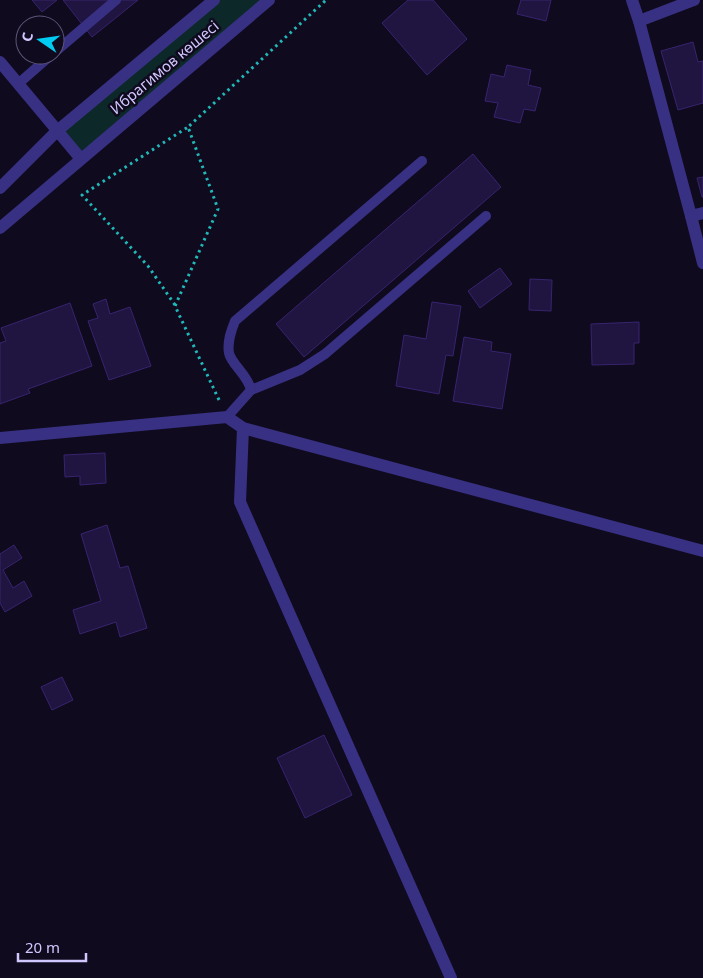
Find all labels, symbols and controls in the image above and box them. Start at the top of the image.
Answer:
north arrow [15,15,65,65]
street label: Ибрагимов көшесі [105,16,223,118]
text: С [17,30,37,44]
scale bar [18,930,85,962]
text: 20 m [25,937,60,957]

